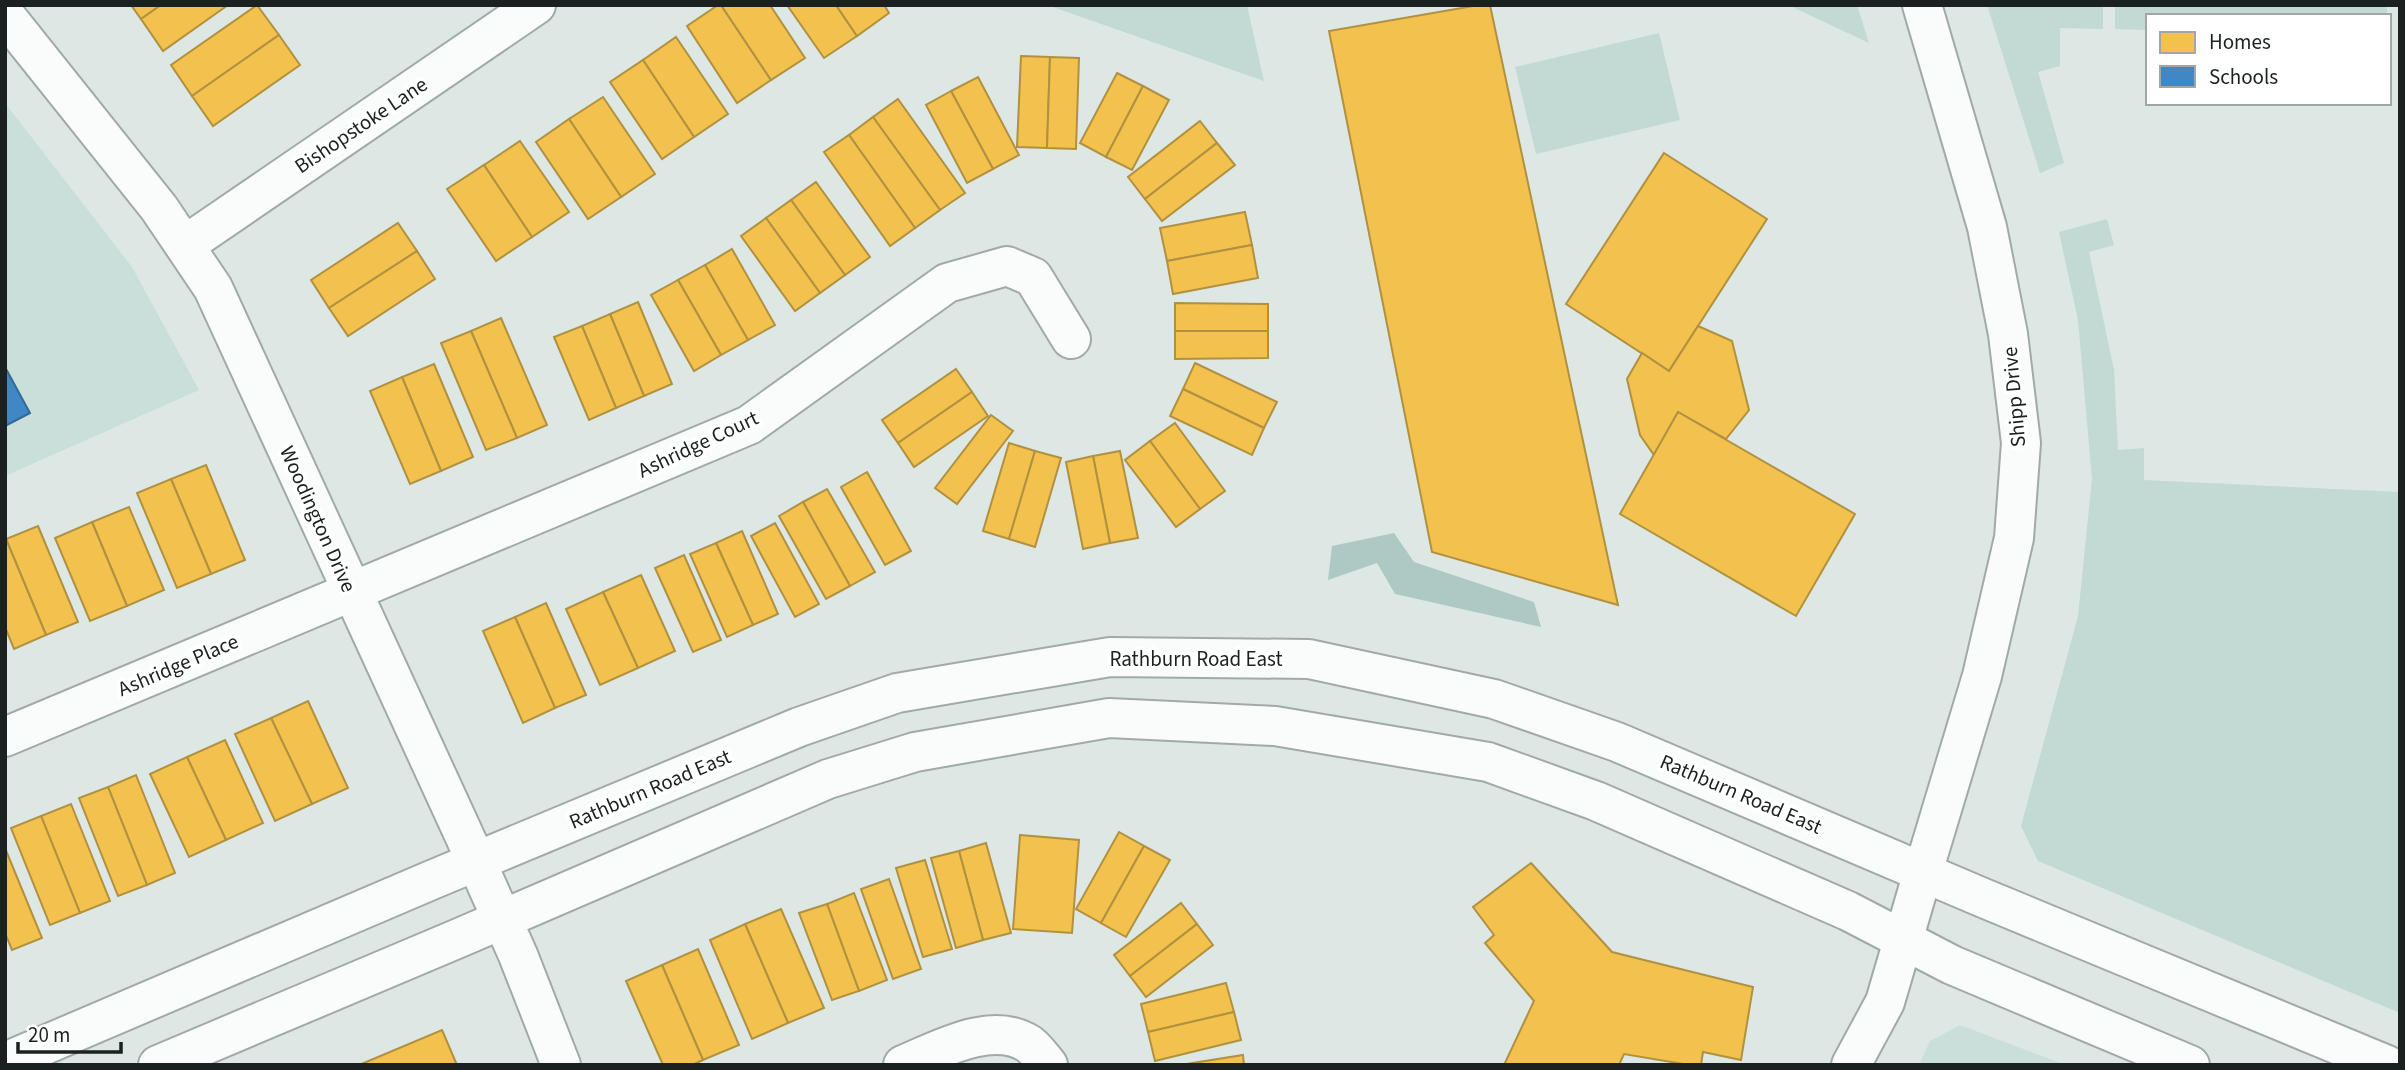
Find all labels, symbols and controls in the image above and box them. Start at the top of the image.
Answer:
legend [2146,14,2391,105]
text: Homes [2209,27,2271,57]
text: Schools [2209,62,2278,92]
street label: Bishopstoke Lane [289,69,433,181]
street label: Shipp Drive [1995,345,2033,449]
street label: Ashridge Court [633,403,763,485]
street label: Woodington Drive [272,441,364,597]
street label: Ashridge Place [113,626,243,704]
street label: Rathburn Road East [1109,644,1283,674]
street label: Rathburn Road East [564,741,736,837]
street label: Rathburn Road East [1655,746,1827,842]
scale bar [18,1010,121,1054]
text: 20 m [28,1020,70,1050]

